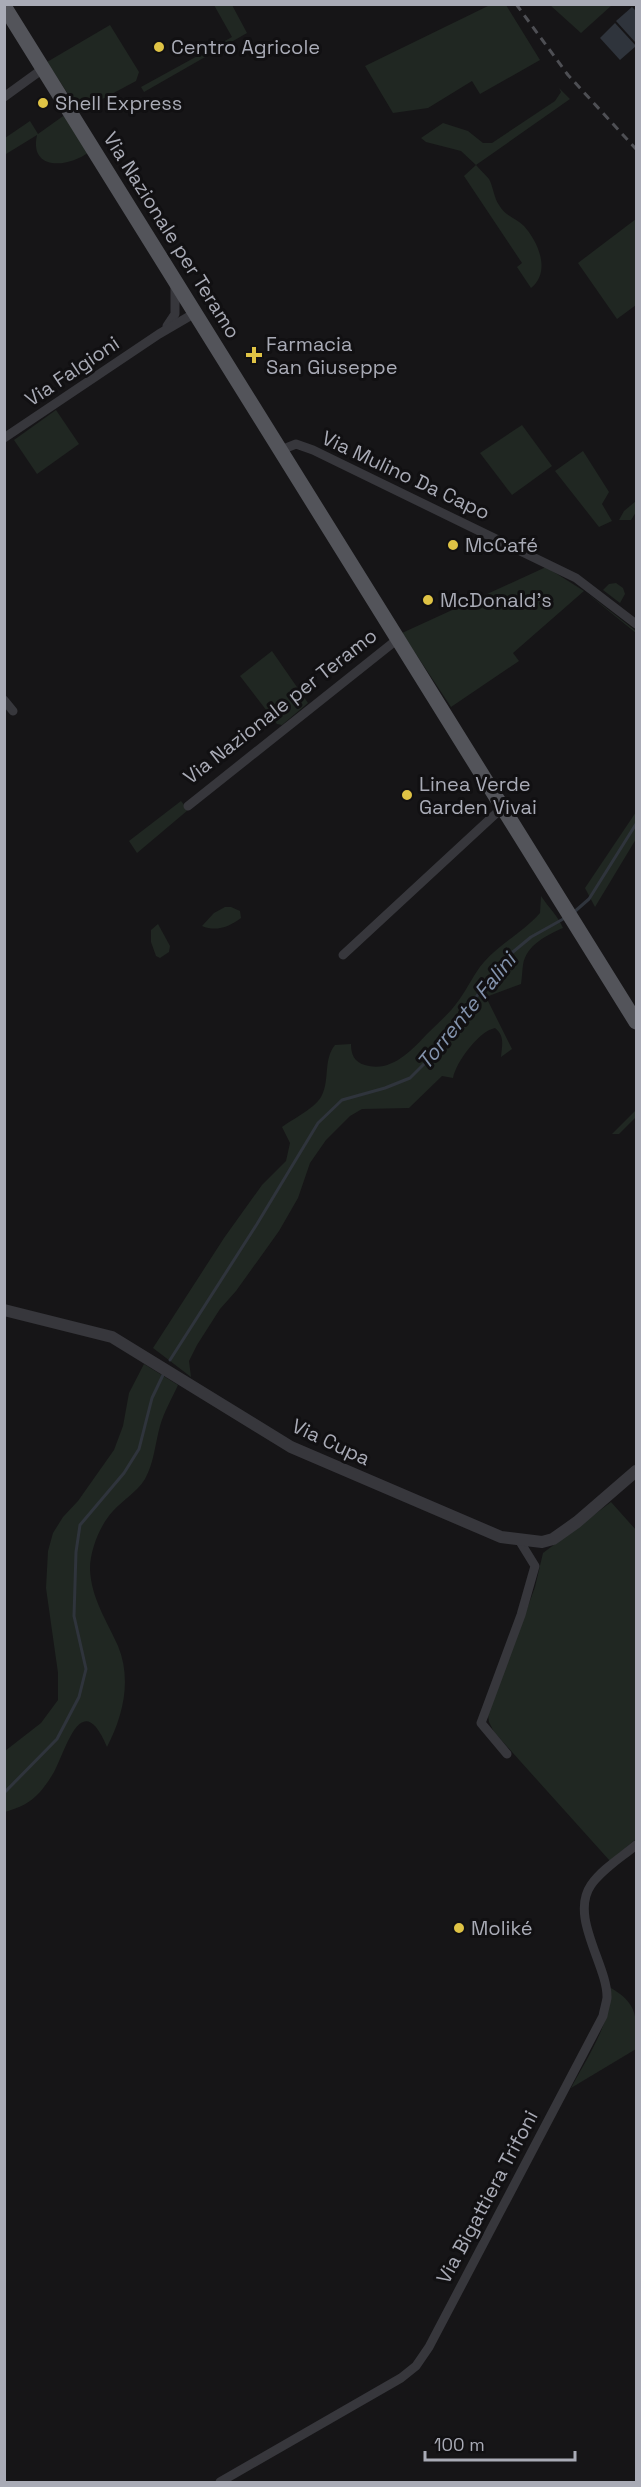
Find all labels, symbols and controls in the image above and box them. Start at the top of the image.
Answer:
place label: Centro Agricole [171,34,320,60]
marker: Centro Agricole [152,40,166,54]
place label: Shell Express [55,90,182,116]
marker: Shell Express [36,96,50,110]
street label: Via Nazionale per Teramo [98,127,246,343]
street label: Via Falgioni [20,330,124,412]
place label: Farmacia San Giuseppe [266,331,397,380]
marker: Farmacia San Giuseppe [247,348,261,362]
street label: Via Mulino Da Capo [318,425,494,525]
place label: McCafé [465,532,538,558]
marker: McCafé [446,538,460,552]
place label: McDonald's [440,587,552,613]
marker: McDonald's [421,593,435,607]
street label: Via Nazionale per Teramo [178,622,382,790]
place label: Linea Verde Garden Vivai [419,771,537,820]
marker: Linea Verde Garden Vivai [400,788,414,802]
water label: Torrente Falini [411,945,523,1075]
street label: Via Cupa [288,1413,374,1471]
place label: Moliké [471,1915,533,1941]
marker: Moliké [452,1921,466,1935]
street label: Via Bigattiera Trifoni [430,2106,544,2288]
scale bar [425,2424,575,2462]
text: 100 m [434,2433,485,2456]

